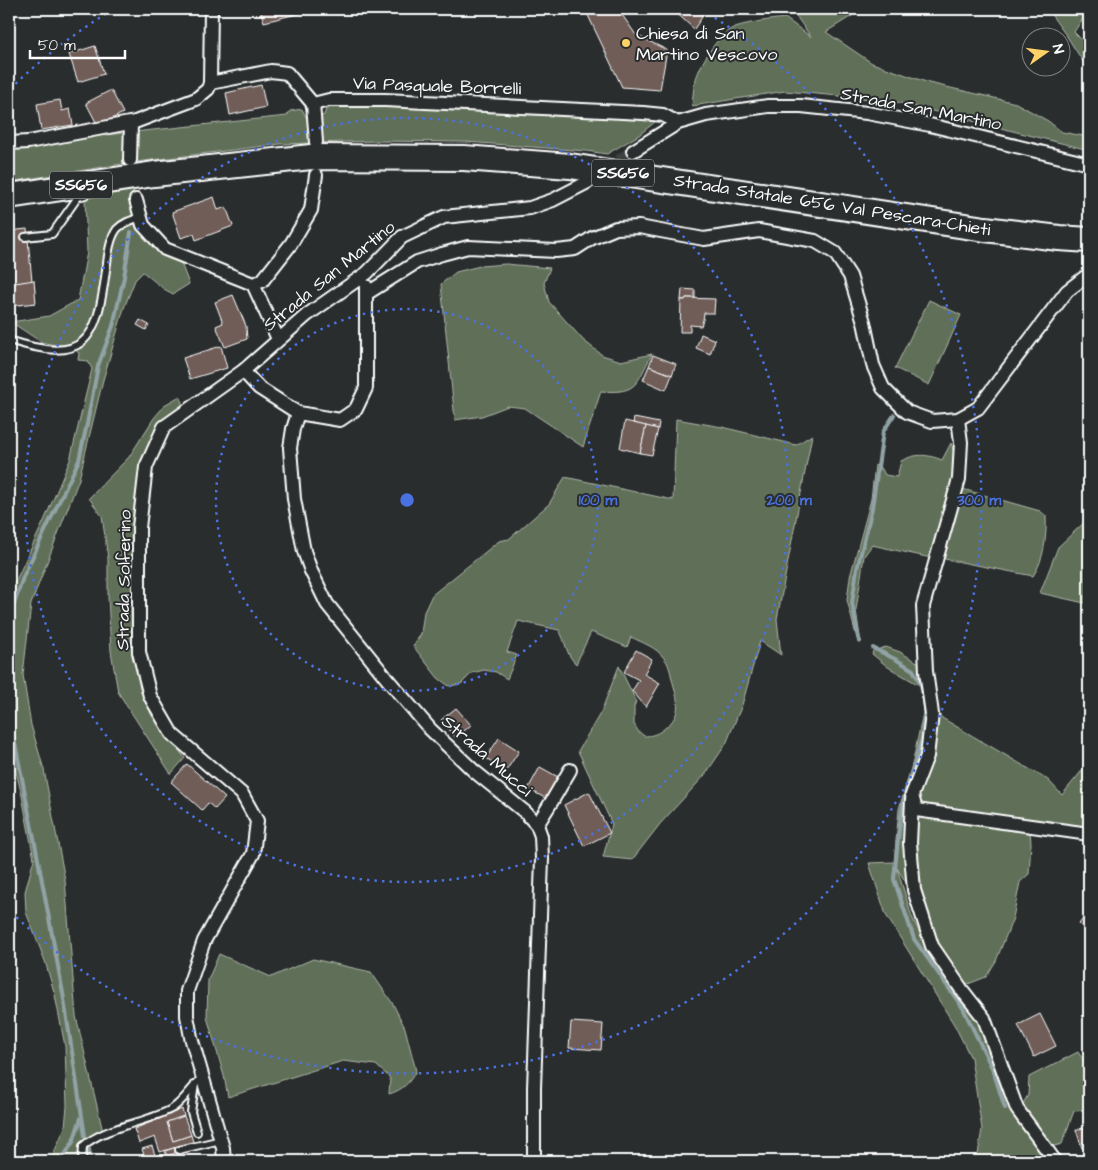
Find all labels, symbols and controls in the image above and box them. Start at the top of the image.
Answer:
place label: Chiesa di San Martino Vescovo [636,21,777,67]
scale bar [30,28,125,60]
north arrow [1020,28,1070,78]
text: 50 m [38,35,76,56]
marker: Chiesa di San Martino Vescovo [620,37,632,49]
text: N [1047,42,1068,56]
street label: Via Pasquale Borrelli [352,71,522,101]
street label: Strada San Martino [838,81,1004,137]
road number: SS656 [592,160,654,187]
street label: Strada Statale 656 Val Pescara-Chieti [672,168,992,242]
road number: SS656 [50,172,112,198]
street label: Strada San Martino [258,215,400,337]
text: 100 m [579,490,618,511]
text: 200 m [765,490,812,511]
text: 300 m [956,490,1001,511]
centre of rings [398,491,416,509]
street label: Strada Solferino [110,510,138,650]
street label: Strada Mucci [436,709,538,803]

